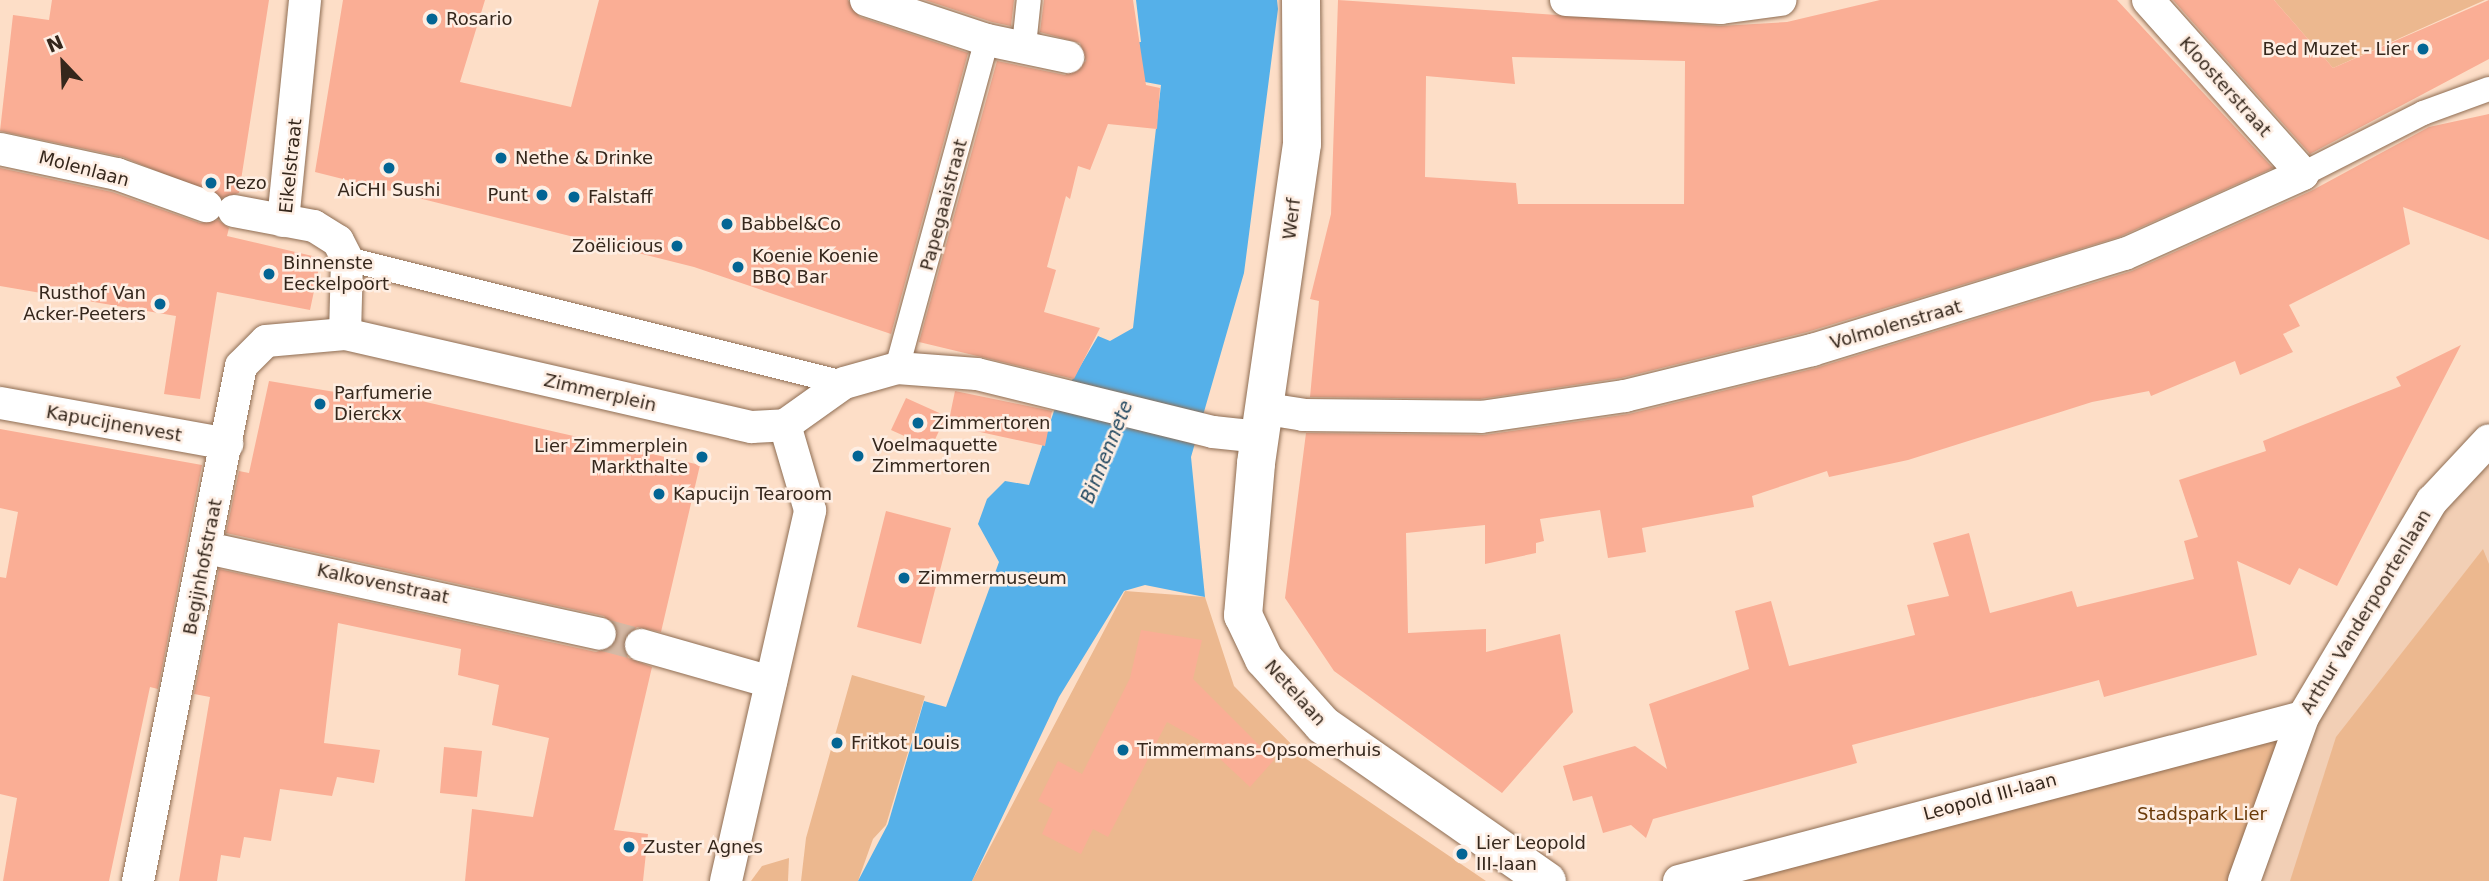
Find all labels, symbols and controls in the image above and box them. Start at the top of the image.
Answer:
place label: Rosario [446,8,513,30]
marker: Rosario [424,11,440,27]
north arrow [28,28,98,98]
text: N [43,30,66,57]
street label: Kloosterstraat [2175,33,2275,141]
place label: Bed Muzet - Lier [2262,38,2409,60]
marker: Bed Muzet - Lier [2415,41,2431,57]
street label: Eikelstraat [275,118,307,214]
street label: Papegaaistraat [916,137,972,273]
street label: Molenlaan [37,147,131,191]
place label: Nethe & Drinke [515,147,653,169]
marker: Nethe & Drinke [493,150,509,166]
marker: AiCHI Sushi [381,160,397,176]
place label: Pezo [225,172,267,194]
marker: Pezo [203,175,219,191]
place label: AiCHI Sushi [337,179,441,201]
place label: Punt [488,184,528,206]
place label: Falstaff [588,186,653,208]
marker: Punt [534,187,550,203]
marker: Falstaff [566,189,582,205]
street label: Werf [1279,197,1305,241]
place label: Babbel&Co [741,213,841,235]
marker: Babbel&Co [719,216,735,232]
place label: Zoëlicious [572,235,663,257]
marker: Zoëlicious [669,238,685,254]
place label: Koenie Koenie BBQ Bar [752,246,879,288]
place label: Binnenste Eeckelpoort [283,253,389,296]
marker: Koenie Koenie BBQ Bar [730,259,746,275]
marker: Binnenste Eeckelpoort [261,266,277,282]
place label: Rusthof Van Acker-Peeters [23,283,146,326]
marker: Rusthof Van Acker-Peeters [152,296,168,312]
street label: Volmolenstraat [1828,296,1964,354]
street label: Zimmerplein [542,370,658,416]
place label: Parfumerie Dierckx [334,383,432,426]
marker: Parfumerie Dierckx [312,396,328,412]
water label: Binnennete [1076,397,1138,507]
street label: Kapucijnenvest [45,401,183,447]
place label: Zimmertoren [932,412,1050,434]
marker: Zimmertoren [910,415,926,431]
place label: Voelmaquette Zimmertoren [872,435,998,478]
place label: Lier Zimmerplein Markthalte [534,436,688,478]
marker: Voelmaquette Zimmertoren [850,448,866,464]
marker: Lier Zimmerplein Markthalte [694,449,710,465]
place label: Kapucijn Tearoom [673,483,832,505]
marker: Kapucijn Tearoom [651,486,667,502]
street label: Begijnhofstraat [179,497,227,637]
street label: Arthur Vanderpoortenlaan [2296,506,2436,718]
street label: Kalkovenstraat [315,559,451,609]
place label: Zimmermuseum [918,567,1067,589]
marker: Zimmermuseum [896,570,912,586]
street label: Netelaan [1260,656,1330,730]
place label: Fritkot Louis [851,732,960,754]
marker: Fritkot Louis [829,735,845,751]
place label: Timmermans-Opsomerhuis [1137,739,1381,761]
marker: Timmermans-Opsomerhuis [1115,742,1131,758]
street label: Leopold III-laan [1921,769,2059,825]
park label: Stadspark Lier [2137,803,2267,825]
place label: Lier Leopold III-laan [1476,833,1586,876]
place label: Zuster Agnes [643,836,763,858]
marker: Zuster Agnes [621,839,637,855]
marker: Lier Leopold III-laan [1454,846,1470,862]

